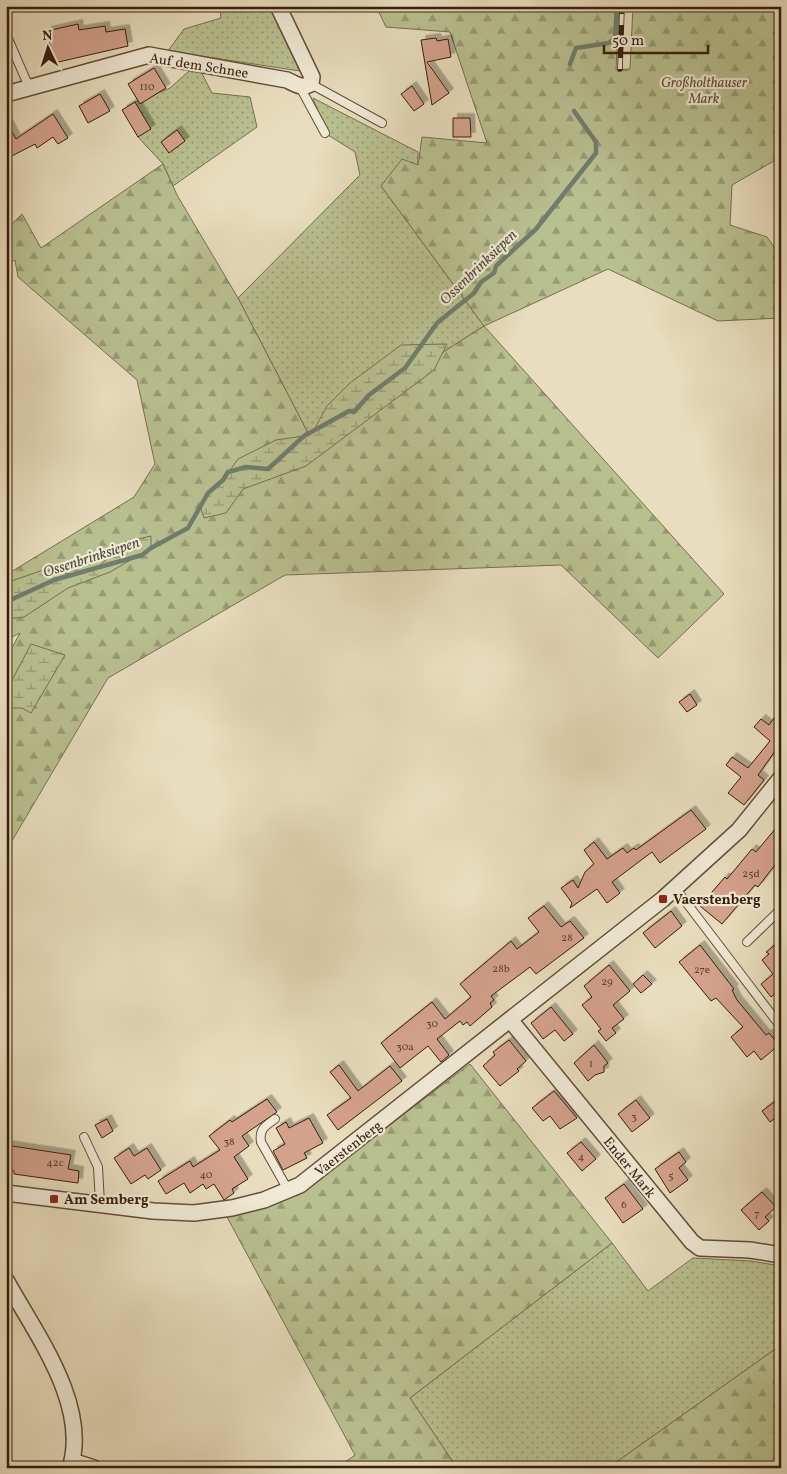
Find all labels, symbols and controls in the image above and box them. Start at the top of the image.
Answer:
north arrow [22,22,72,72]
scale bar [604,22,708,54]
text: N [41,27,53,46]
text: 50 m [612,31,644,52]
street label: Auf dem Schnee [148,49,250,84]
park label: Großholthauser Mark [661,74,748,109]
house number: 110 [139,80,155,95]
water label: Ossenbrinksiepen [436,225,523,311]
water label: Ossenbrinksiepen [40,533,143,584]
house number: 25d [742,867,760,882]
place label: Vaerstenberg [673,891,761,910]
marker: Vaerstenberg [657,893,669,905]
house number: 28 [561,931,573,946]
house number: 28b [492,962,510,977]
house number: 27e [694,963,710,978]
house number: 29 [601,975,613,990]
house number: 30 [426,1017,438,1032]
house number: 30a [396,1040,414,1055]
house number: 1 [589,1057,593,1072]
house number: 3 [631,1110,637,1125]
street label: Vaerstenberg [311,1117,387,1182]
street label: Ender Mark [598,1133,660,1203]
house number: 38 [223,1135,235,1150]
house number: 4 [578,1150,585,1165]
house number: 42c [46,1156,64,1171]
house number: 40 [200,1168,213,1183]
house number: 5 [668,1169,674,1184]
place label: Am Semberg [64,1191,149,1210]
marker: Am Semberg [48,1193,60,1205]
house number: 6 [621,1198,627,1213]
house number: 7 [754,1207,760,1222]

